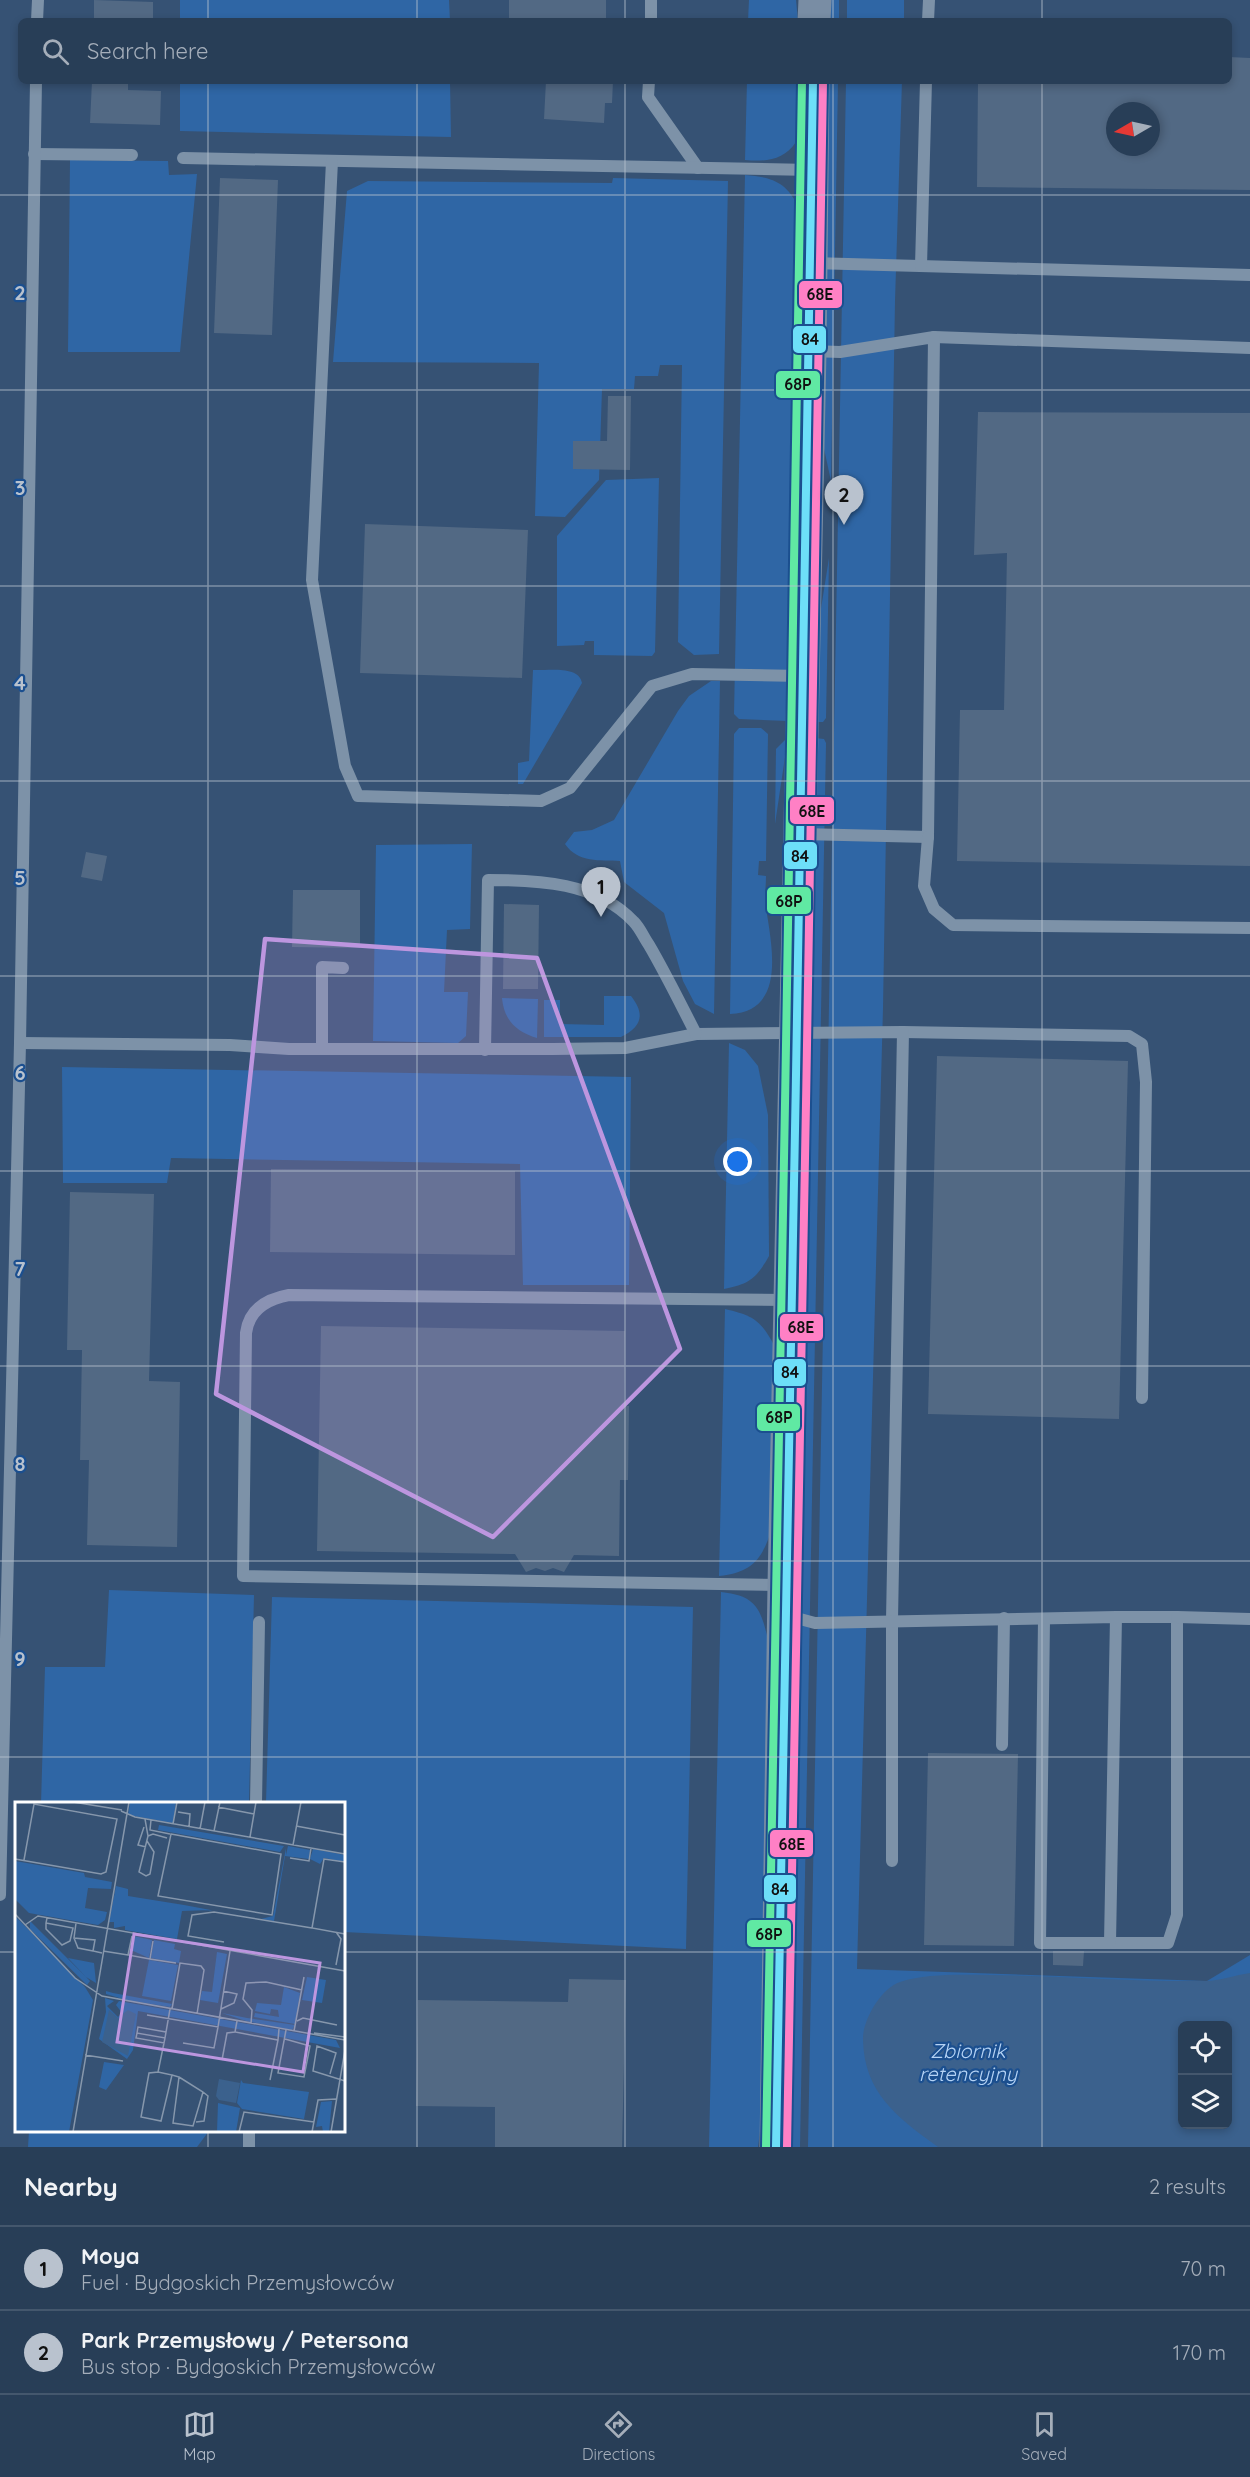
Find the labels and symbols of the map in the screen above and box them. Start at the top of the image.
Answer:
north arrow [1106,102,1160,156]
text: 2 [14,280,26,305]
line badge: 68E [798,280,843,309]
text: 68E [807,284,833,304]
line badge: 84 [792,325,827,354]
text: 84 [801,329,820,349]
line badge: 68P [775,370,821,399]
text: 68P [784,374,812,394]
text: 3 [15,475,25,500]
pin: 2 [824,476,864,525]
text: 4 [14,670,26,695]
line badge: 68E [789,796,835,825]
text: 68E [799,801,825,821]
line badge: 84 [783,841,818,870]
text: 84 [791,846,810,866]
text: 5 [14,865,26,890]
pin: 1 [582,868,620,917]
line badge: 68P [766,886,812,915]
text: 68P [775,891,803,911]
text: 6 [14,1060,26,1085]
your location [723,1147,752,1176]
text: 7 [15,1256,26,1281]
line badge: 68E [779,1313,824,1342]
text: 68E [788,1317,814,1337]
line badge: 84 [773,1358,807,1387]
text: 84 [781,1362,800,1382]
line badge: 68P [756,1403,801,1432]
text: 68P [765,1407,793,1427]
text: 8 [15,1451,26,1476]
text: 9 [14,1646,26,1671]
inset map [15,1802,345,2132]
line badge: 68E [769,1829,814,1858]
text: 68E [779,1834,805,1854]
line badge: 84 [763,1874,797,1903]
text: 84 [771,1879,790,1899]
line badge: 68P [746,1919,792,1948]
text: 68P [755,1924,783,1944]
water label: Zbiornik retencyjny [919,2038,1019,2086]

